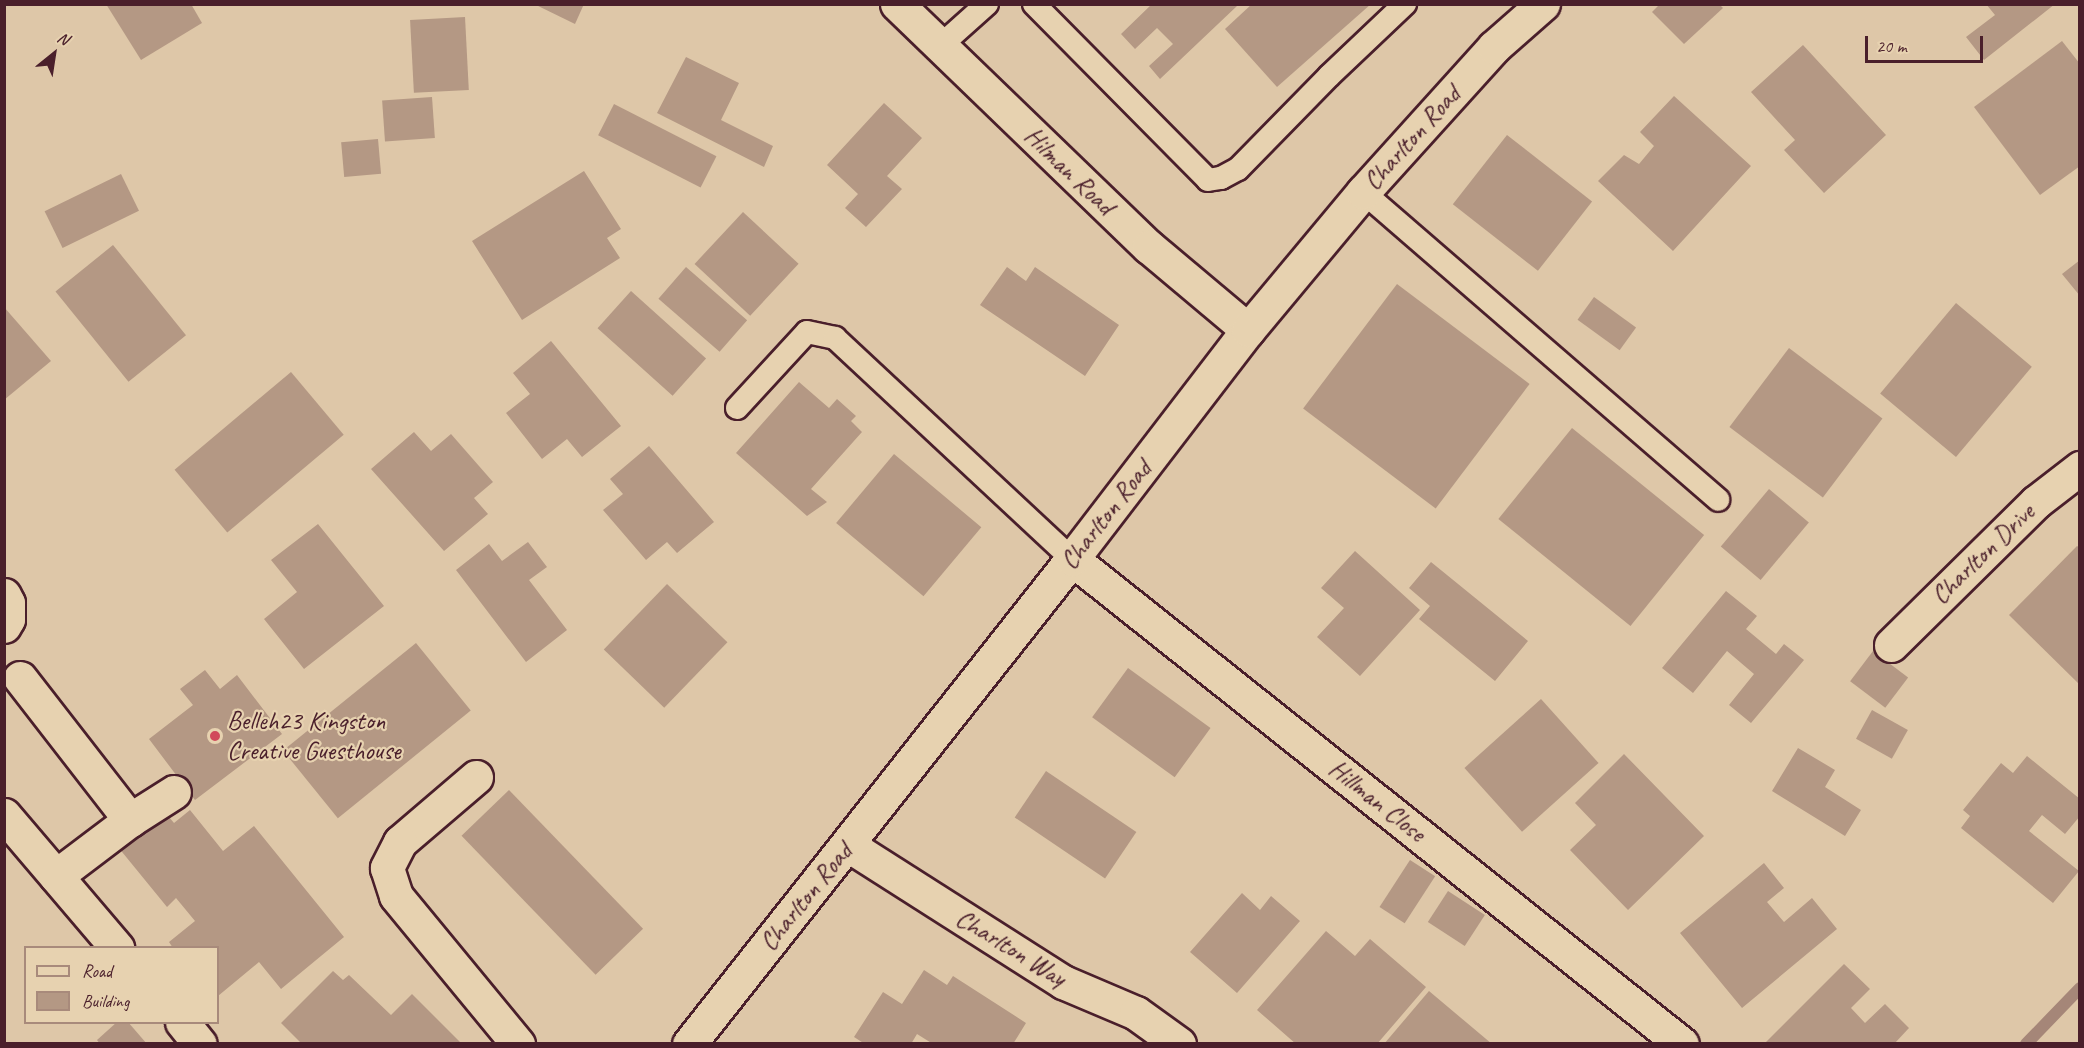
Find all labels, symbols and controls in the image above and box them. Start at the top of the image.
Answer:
north arrow [24,24,84,84]
scale bar [1868,24,1986,62]
text: N [54,27,72,50]
text: 20 m [1876,35,1907,57]
street label: Charlton Road [1357,80,1467,196]
street label: Hilman Road [1018,121,1120,221]
street label: Charlton Road [1054,455,1158,575]
street label: Charlton Drive [1925,497,2041,611]
place label: Belleh23 Kingston Creative Guesthouse [227,705,400,766]
marker: Belleh23 Kingston Creative Guesthouse [208,729,222,743]
street label: Hillman Close [1322,753,1432,849]
street label: Charlton Road [753,837,859,957]
street label: Charlton Way [950,903,1072,993]
legend [24,946,219,1024]
text: Road [82,960,112,982]
text: Building [82,990,129,1012]

